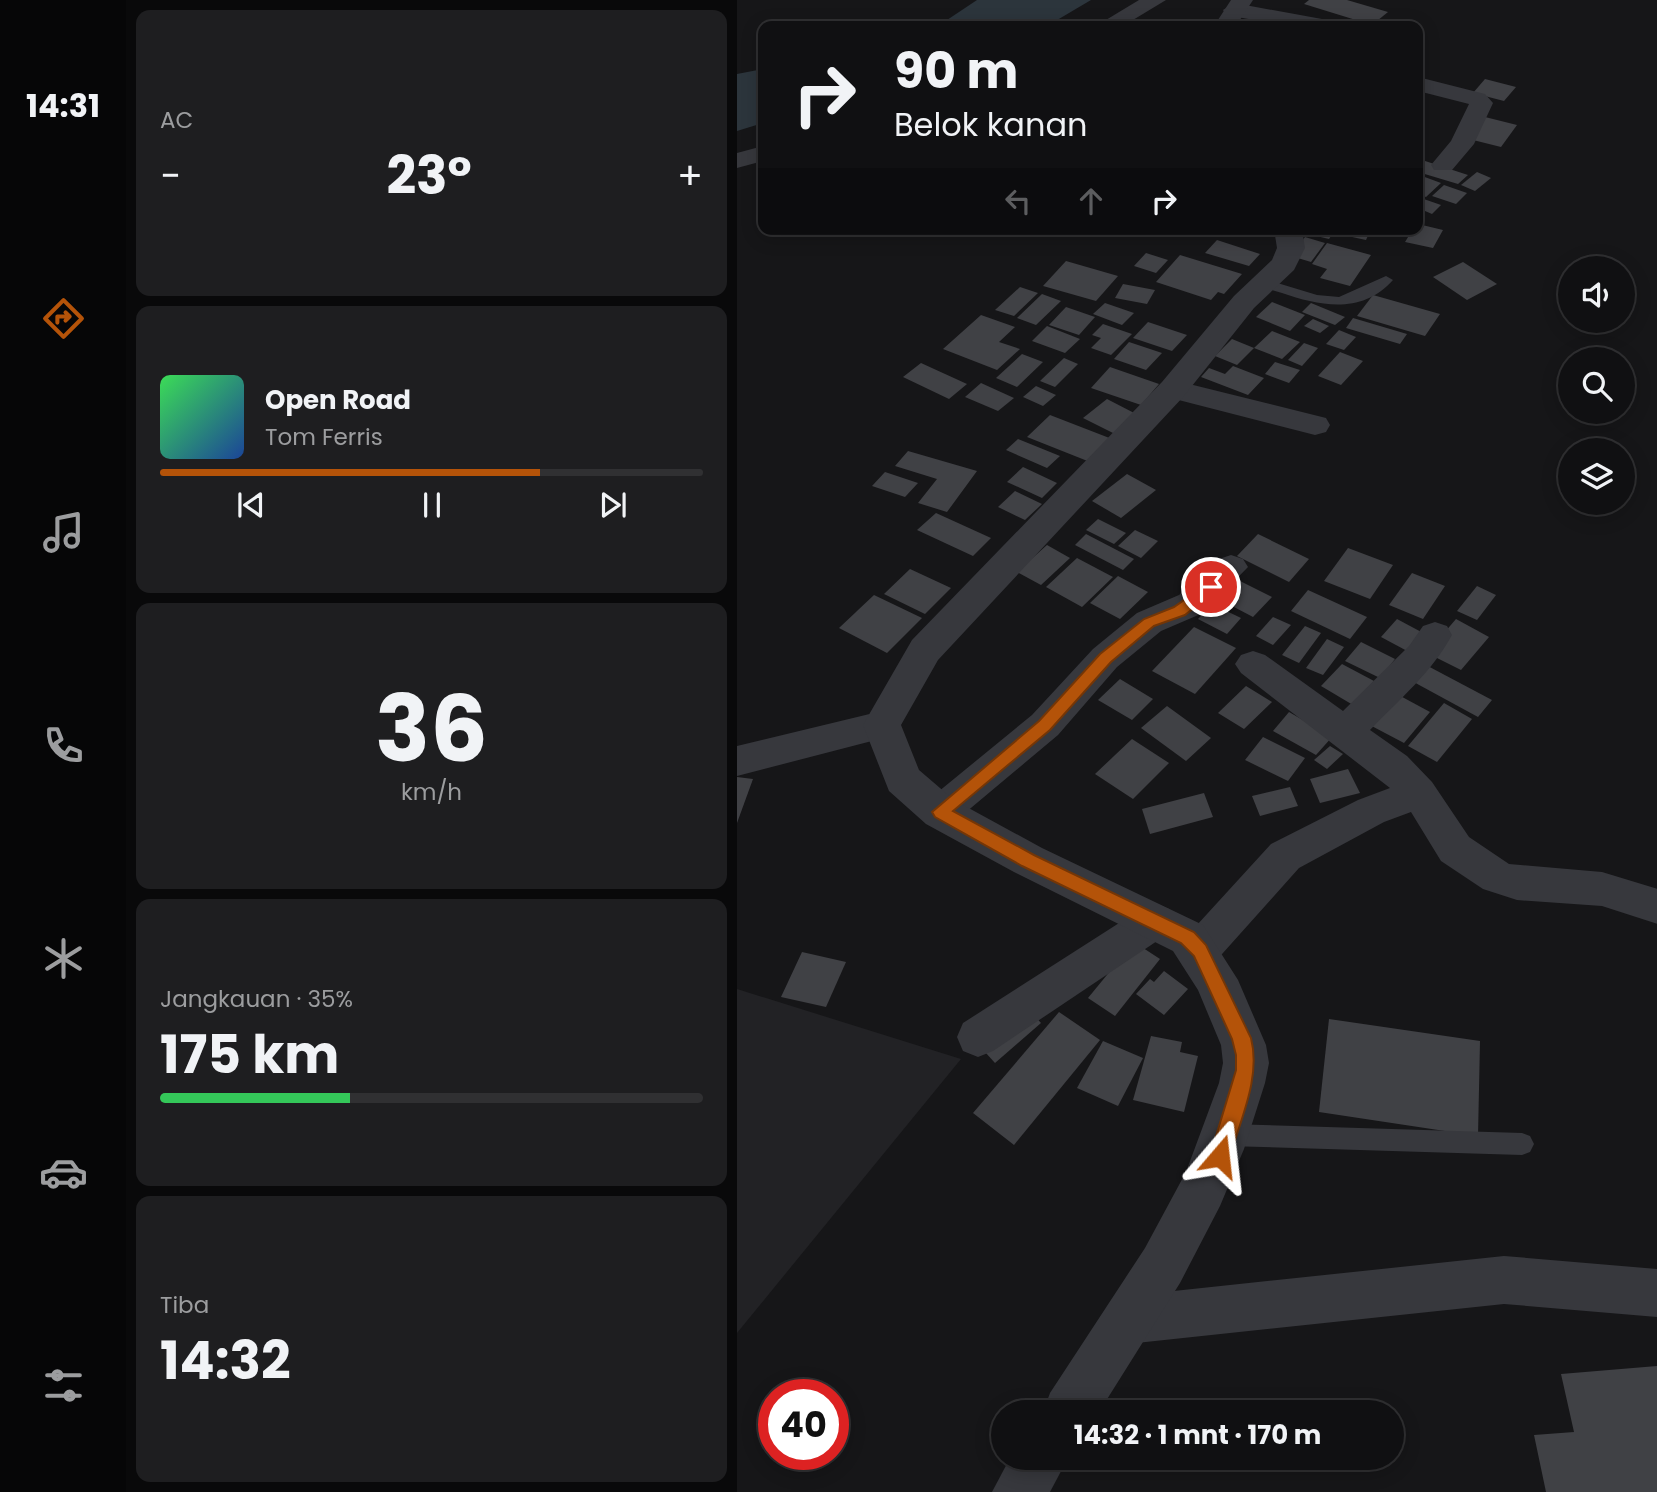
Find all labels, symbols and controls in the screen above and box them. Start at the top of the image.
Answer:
text: 90 m [894,37,1018,105]
icon: right [779,49,870,140]
text: 14:31 [26,83,100,128]
text: Belok kanan [894,102,1088,147]
text: AC [160,104,193,136]
text: 23° [386,139,472,212]
text: − [160,149,181,202]
text: + [677,149,703,202]
icon: left [999,182,1037,220]
icon: ahead [1072,182,1110,220]
icon: right [1145,182,1183,220]
map controls [1558,256,1635,515]
button: sound [1558,256,1635,333]
icon: directions [39,294,88,343]
button: search [1558,347,1635,424]
text: Open Road [265,382,411,418]
text: Tom Ferris [265,421,383,453]
button: layers [1558,438,1635,515]
icon: previous [232,486,270,524]
icon: pause [413,486,451,524]
icon: next [594,486,632,524]
icon: music [39,508,88,557]
pin [1181,557,1241,617]
icon: arrive [1192,568,1230,606]
text: 36 [375,665,488,793]
icon: phone [39,721,88,770]
text: km/h [401,776,462,808]
icon: climate [39,934,88,983]
text: Jangkauan · 35% [160,983,353,1015]
text: 175 km [160,1018,339,1091]
position arrow [1183,1119,1257,1193]
icon: car [39,1148,88,1197]
text: Tiba [160,1289,209,1321]
text: 14:32 [160,1324,291,1397]
icon: filters [39,1361,88,1410]
speed limit sign: 40 [758,1379,849,1470]
text: 14:32 · 1 mnt · 170 m [1074,1417,1321,1453]

